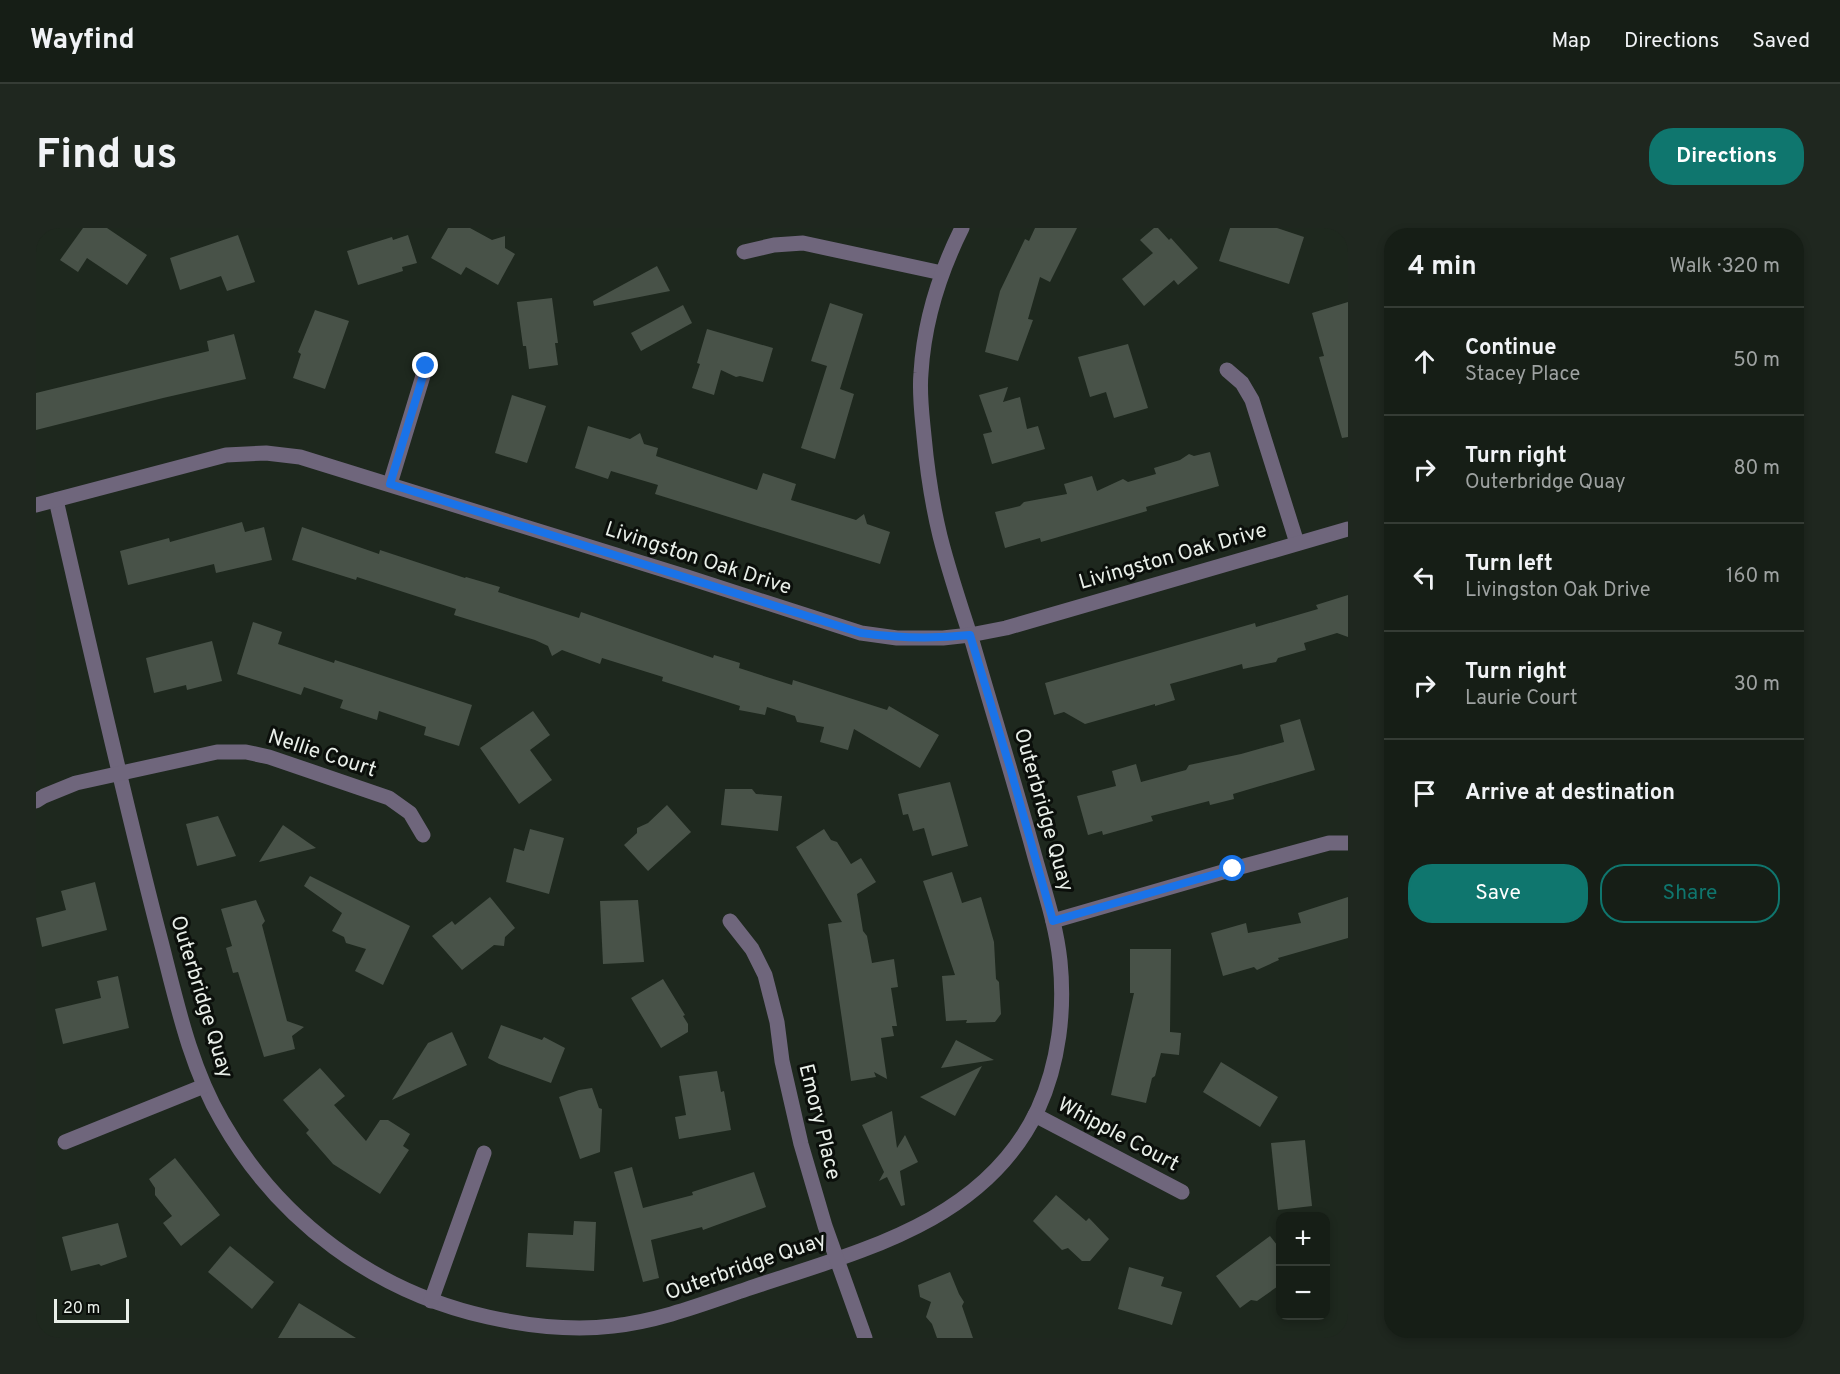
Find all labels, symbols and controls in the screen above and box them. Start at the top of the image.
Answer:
text: Wayfind [30,23,135,59]
text: Map [1551,28,1591,55]
text: Directions [1624,28,1719,55]
text: Saved [1752,28,1810,55]
button: Directions [1649,128,1804,185]
text: Find us [36,130,177,183]
text: 4 min [1408,251,1477,284]
text: Walk · 320 m [1670,254,1780,280]
text: Continue [1465,335,1556,362]
icon: ahead [1408,345,1441,378]
text: 50 m [1733,348,1780,374]
route end [412,352,438,378]
text: Stacey Place [1465,362,1580,388]
text: Turn right [1465,443,1567,470]
icon: right [1408,453,1441,486]
text: 80 m [1734,456,1780,482]
text: Outerbridge Quay [1465,470,1626,496]
street label: Livingston Oak Drive [601,516,795,602]
street label: Livingston Oak Drive [1076,517,1270,597]
text: Turn left [1465,551,1553,578]
icon: left [1408,561,1441,594]
text: 160 m [1726,564,1780,590]
text: Livingston Oak Drive [1465,578,1650,604]
text: Turn right [1465,659,1567,686]
icon: right [1408,669,1441,702]
text: 30 m [1734,672,1780,698]
text: Laurie Court [1465,686,1578,712]
street label: Nellie Court [264,724,380,784]
street label: Outerbridge Quay [1007,725,1079,895]
icon: arrive [1408,777,1441,810]
text: Arrive at destination [1465,780,1675,807]
route start [1219,855,1245,881]
button: Save [1408,864,1588,923]
button: Share [1600,864,1780,923]
street label: Outerbridge Quay [163,912,239,1082]
street label: Emory Place [792,1061,846,1183]
street label: Whipple Court [1053,1092,1183,1178]
map controls [1276,1212,1330,1320]
button: + [1276,1212,1330,1266]
street label: Outerbridge Quay [662,1227,830,1307]
button: − [1276,1266,1330,1320]
scale bar [54,1296,129,1324]
text: 20 m [63,1299,100,1319]

